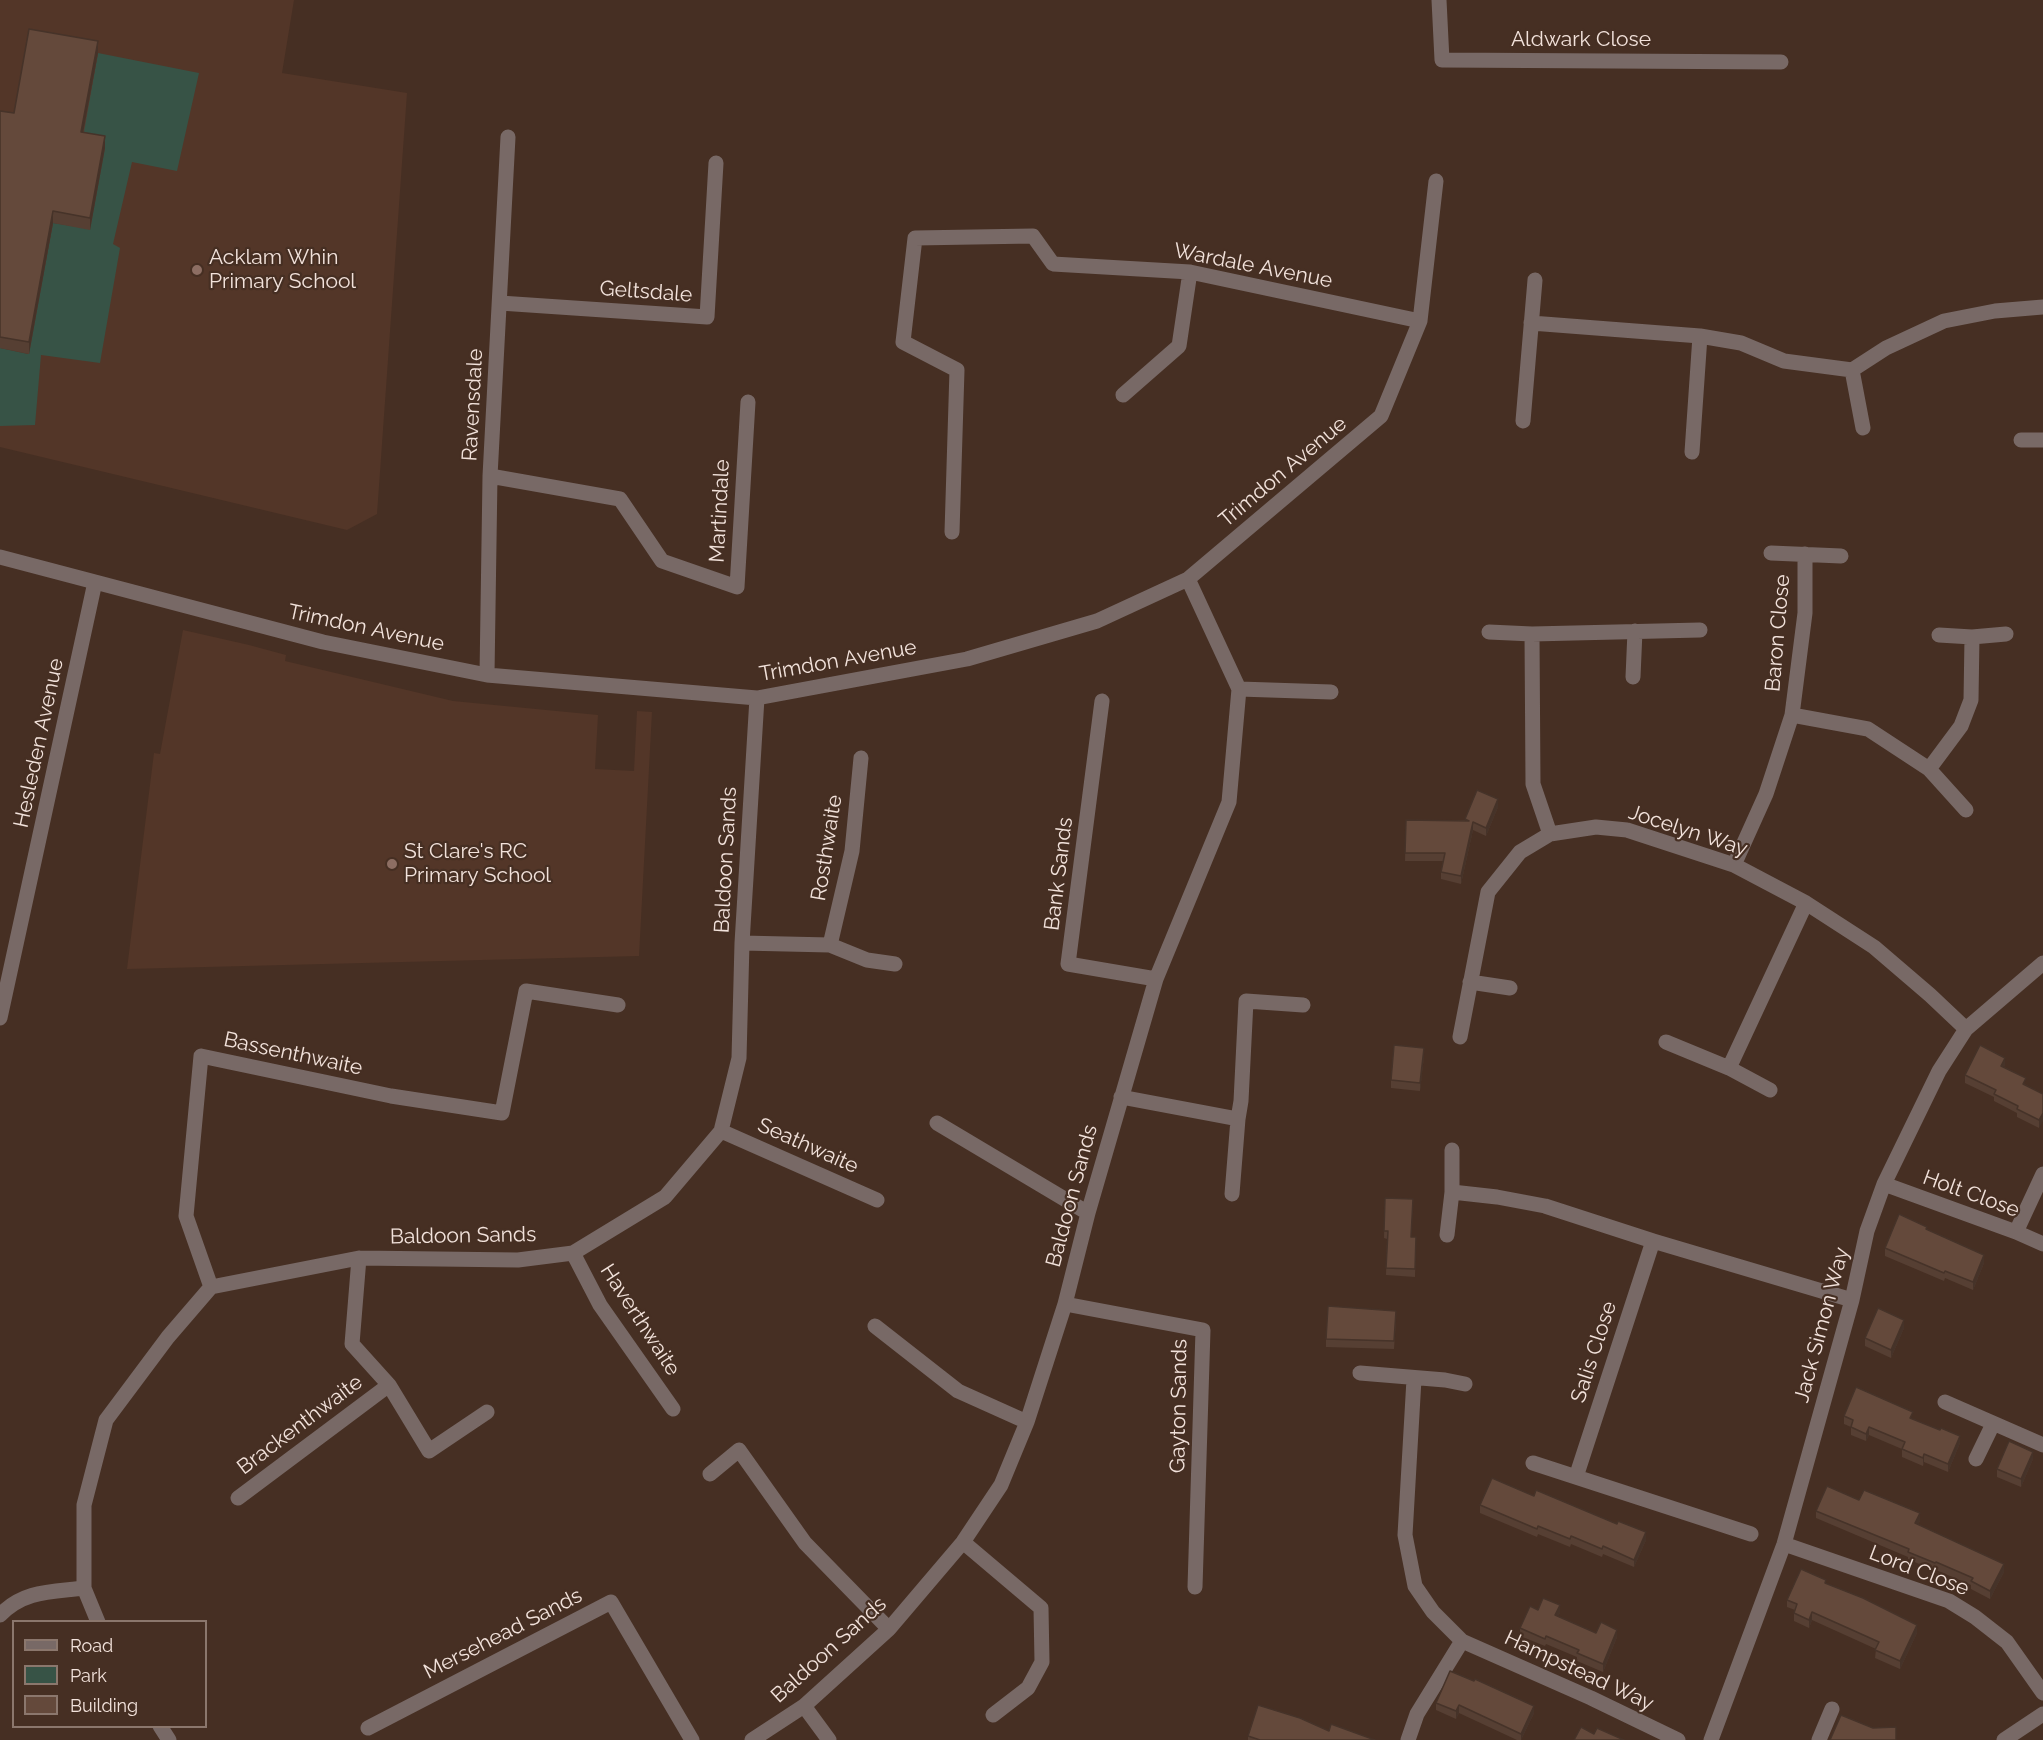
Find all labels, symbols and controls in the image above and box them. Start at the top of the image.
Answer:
street label: Aldwark Close [1511,27,1651,53]
street label: Wardale Avenue [1172,238,1334,294]
place label: Acklam Whin Primary School [209,245,356,295]
marker: Acklam Whin Primary School [190,263,204,277]
street label: Geltsdale [599,276,693,308]
street label: Ravensdale [457,348,489,462]
street label: Trimdon Avenue [1214,411,1352,533]
street label: Martindale [705,459,735,563]
street label: Baron Close [1760,573,1796,693]
street label: Trimdon Avenue [286,599,446,657]
street label: Trimdon Avenue [758,635,918,687]
street label: Hesleden Avenue [9,656,69,830]
street label: Baldoon Sands [710,786,742,934]
street label: Rosthwaite [806,793,848,903]
street label: Jocelyn Way [1625,800,1751,862]
street label: Bank Sands [1040,816,1078,932]
place label: St Clare's RC Primary School [404,839,551,889]
marker: St Clare's RC Primary School [385,857,399,871]
street label: Bassenthwaite [221,1027,365,1081]
street label: Seathwaite [754,1113,862,1179]
street label: Baldoon Sands [1041,1122,1103,1270]
street label: Holt Close [1919,1165,2023,1223]
street label: Baldoon Sands [390,1222,536,1250]
street label: Jack Simon Way [1789,1245,1855,1405]
street label: Haverthwaite [595,1259,685,1381]
street label: Salis Close [1566,1298,1622,1406]
street label: Gayton Sands [1165,1339,1193,1473]
street label: Brackenthwaite [232,1370,368,1480]
street label: Lord Close [1865,1540,1973,1602]
street label: Mersehead Sands [420,1583,586,1685]
street label: Baldoon Sands [766,1592,892,1708]
legend [12,1620,207,1728]
street label: Hampstead Way [1500,1625,1658,1717]
text: Road [70,1635,113,1656]
text: Park [70,1665,107,1686]
text: Building [70,1695,138,1716]

